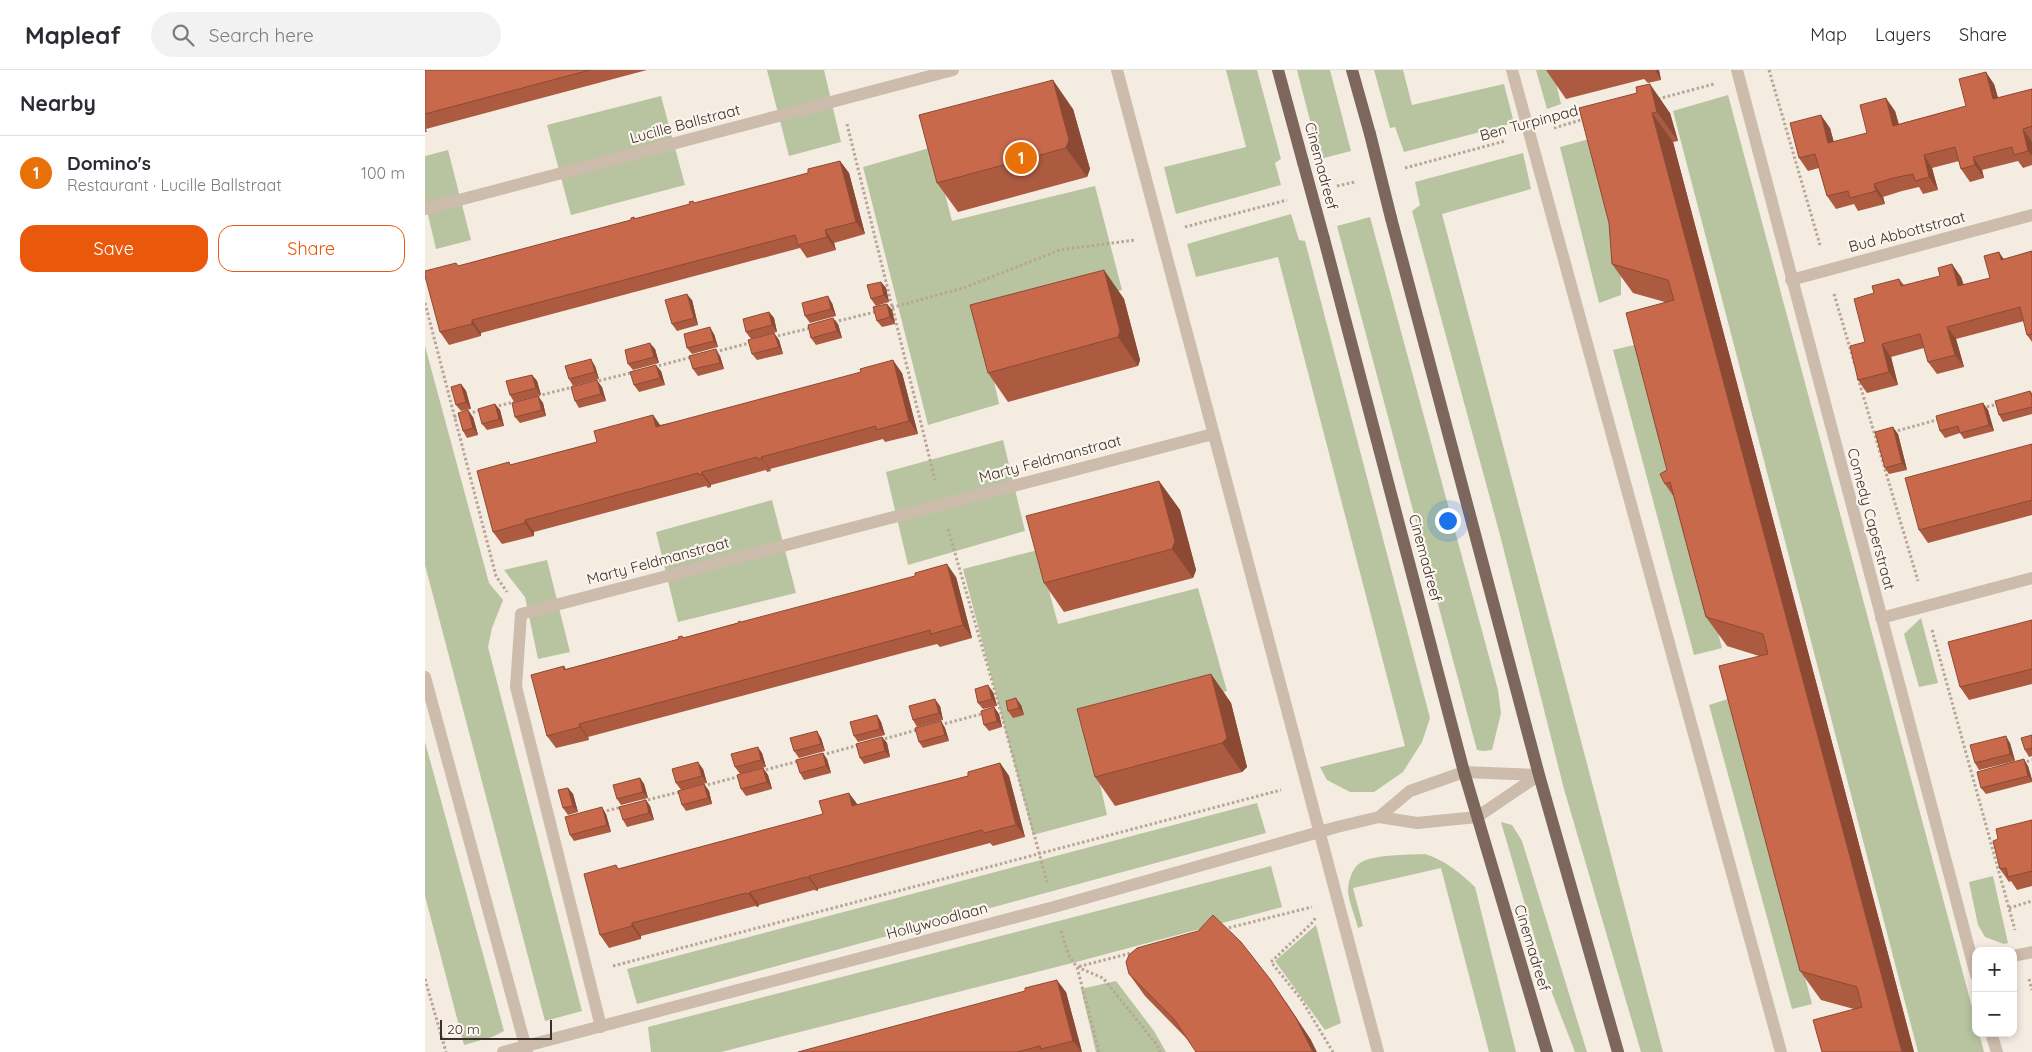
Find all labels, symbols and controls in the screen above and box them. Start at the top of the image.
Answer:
search box [151,12,501,57]
text: Mapleaf [25,20,121,50]
icon: search [169,21,197,49]
text: Search here [209,23,314,47]
text: Map [1810,23,1847,46]
text: Layers [1875,23,1931,46]
text: Share [1959,23,2007,46]
text: Nearby [20,90,96,116]
street label: Lucille Ballstraat [627,100,742,147]
street label: Ben Turpinpad [1478,100,1580,145]
street label: Cinemadreef [1301,120,1342,212]
pin: 1 [1005,139,1037,177]
text: Domino's [67,151,151,175]
text: 1 [33,163,39,183]
text: 100 m [361,163,405,183]
text: Restaurant · Lucille Ballstraat [67,175,282,195]
street label: Bud Abbottstraat [1846,207,1967,256]
button: Save [20,225,208,272]
button: Share [218,225,405,272]
street label: Marty Feldmanstraat [977,430,1123,487]
street label: Comedy Caperstraat [1843,446,1900,592]
your location [1435,508,1461,534]
street label: Cinemadreef [1405,512,1446,604]
street label: Marty Feldmanstraat [585,532,731,589]
street label: Hollywoodlaan [884,898,990,943]
street label: Cinemadreef [1510,902,1555,994]
map controls [1972,947,2017,1037]
button: + [1972,947,2017,992]
button: − [1972,992,2017,1037]
scale bar [440,1017,553,1040]
text: 20 m [447,1020,480,1038]

